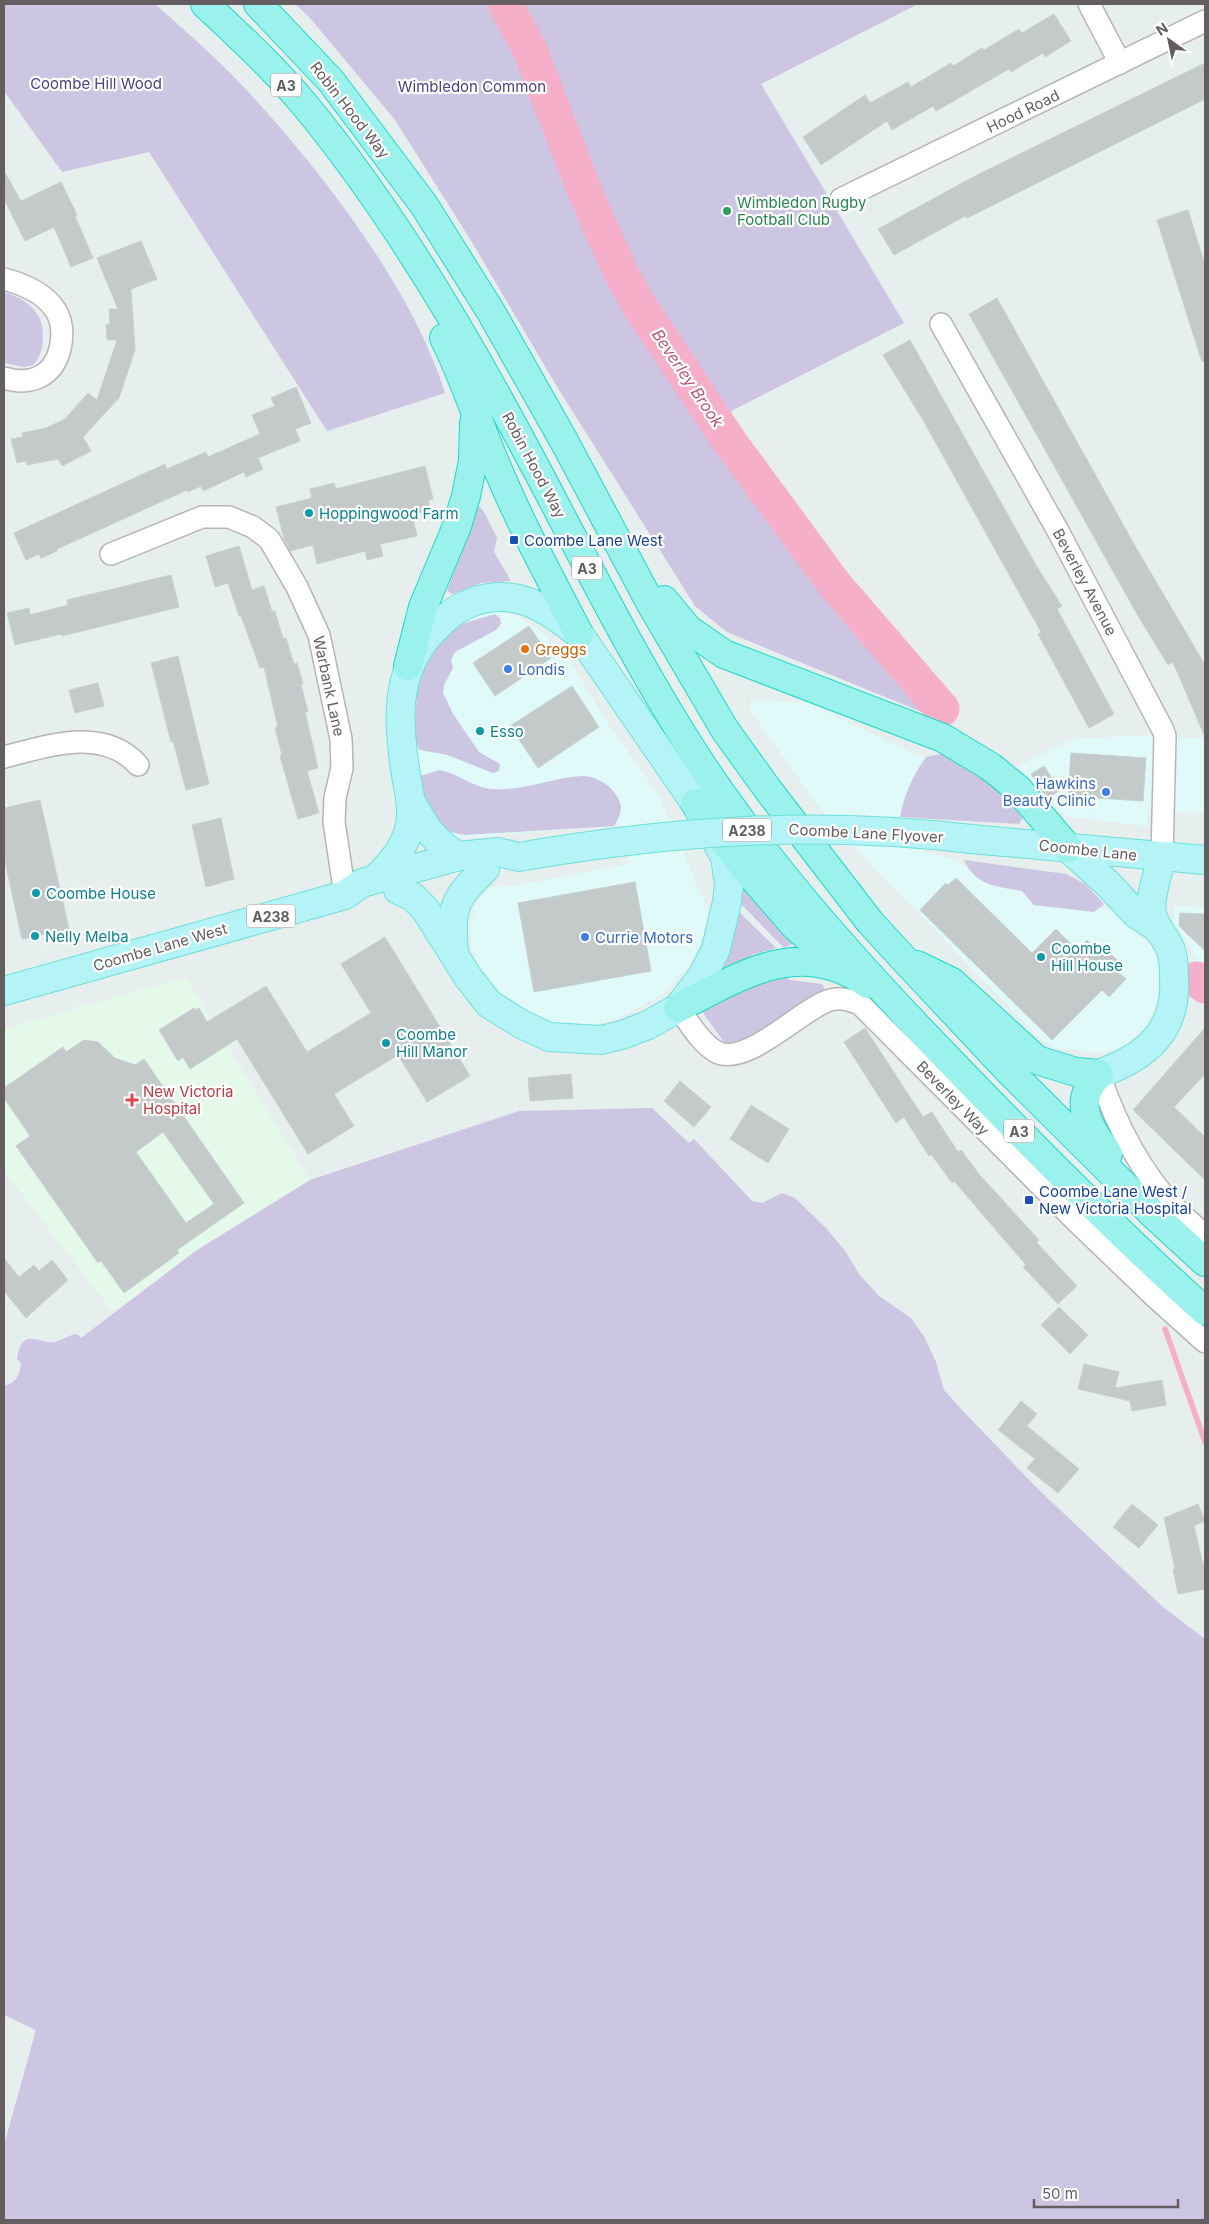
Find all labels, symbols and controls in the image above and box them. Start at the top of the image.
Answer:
north arrow [1144,15,1194,65]
text: N [1153,19,1171,39]
street label: Robin Hood Way [306,58,394,163]
park label: Coombe Hill Wood [30,74,162,93]
road number: A3 [271,74,301,96]
park label: Wimbledon Common [398,77,546,96]
street label: Hood Road [983,85,1063,137]
place label: Wimbledon Rugby Football Club [737,193,867,229]
marker: Wimbledon Rugby Football Club [721,205,733,217]
water label: Beverley Brook [648,325,728,431]
street label: Robin Hood Way [498,409,570,522]
place label: Hoppingwood Farm [319,504,459,523]
marker: Hoppingwood Farm [303,507,315,519]
street label: Beverley Avenue [1049,525,1121,639]
place label: Coombe Lane West [524,531,663,550]
marker: Coombe Lane West [508,534,520,546]
road number: A3 [572,556,602,580]
street label: Warbank Lane [309,634,349,738]
place label: Greggs [535,640,587,659]
marker: Greggs [519,643,531,655]
place label: Londis [518,660,565,679]
marker: Londis [502,663,514,675]
place label: Esso [490,722,524,741]
marker: Esso [474,725,486,737]
place label: Hawkins Beauty Clinic [1003,774,1096,810]
marker: Hawkins Beauty Clinic [1100,786,1112,798]
road number: A238 [723,818,771,842]
street label: Coombe Lane Flyover [788,819,944,847]
street label: Coombe Lane [1038,835,1138,865]
place label: Coombe House [46,884,156,903]
marker: Coombe House [30,887,42,899]
road number: A238 [247,904,295,928]
street label: Coombe Lane West [91,919,229,975]
place label: Nelly Melba [45,927,129,946]
place label: Currie Motors [595,928,693,947]
marker: Nelly Melba [29,930,41,942]
marker: Currie Motors [579,931,591,943]
place label: Coombe Hill House [1051,939,1123,975]
marker: Coombe Hill House [1035,951,1047,963]
place label: Coombe Hill Manor [396,1025,468,1061]
marker: Coombe Hill Manor [380,1037,392,1049]
street label: Beverley Way [913,1057,994,1140]
place label: New Victoria Hospital [143,1082,234,1118]
marker: New Victoria Hospital [125,1093,139,1107]
road number: A3 [1004,1120,1034,1142]
place label: Coombe Lane West / New Victoria Hospital [1039,1182,1192,1218]
marker: Coombe Lane West / New Victoria Hospital [1023,1194,1035,1206]
scale bar [1034,2176,1178,2208]
text: 50 m [1042,2184,1078,2203]

